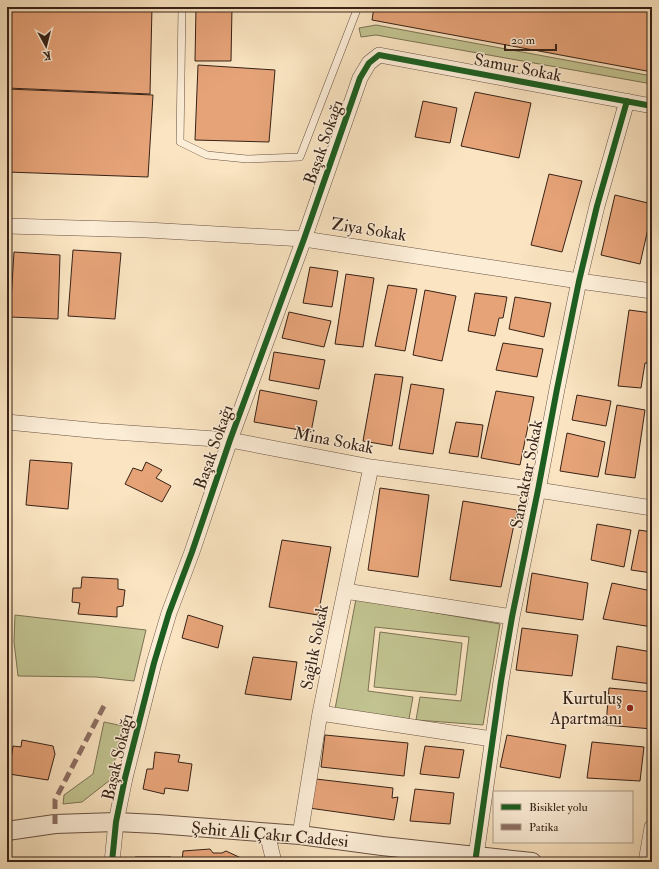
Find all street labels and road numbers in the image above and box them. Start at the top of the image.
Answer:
street label: Samur Sokak [472,49,564,86]
street label: Başak Sokağı [299,97,348,187]
street label: Ziya Sokak [330,213,408,247]
street label: Başak Sokağı [189,402,238,492]
street label: Sancaktar Sokak [506,418,547,530]
street label: Mina Sokak [292,422,376,459]
street label: Sağlık Sokak [296,603,333,691]
street label: Başak Sokağı [97,711,138,802]
street label: Şehit Ali Çakır Caddesi [190,817,350,852]

